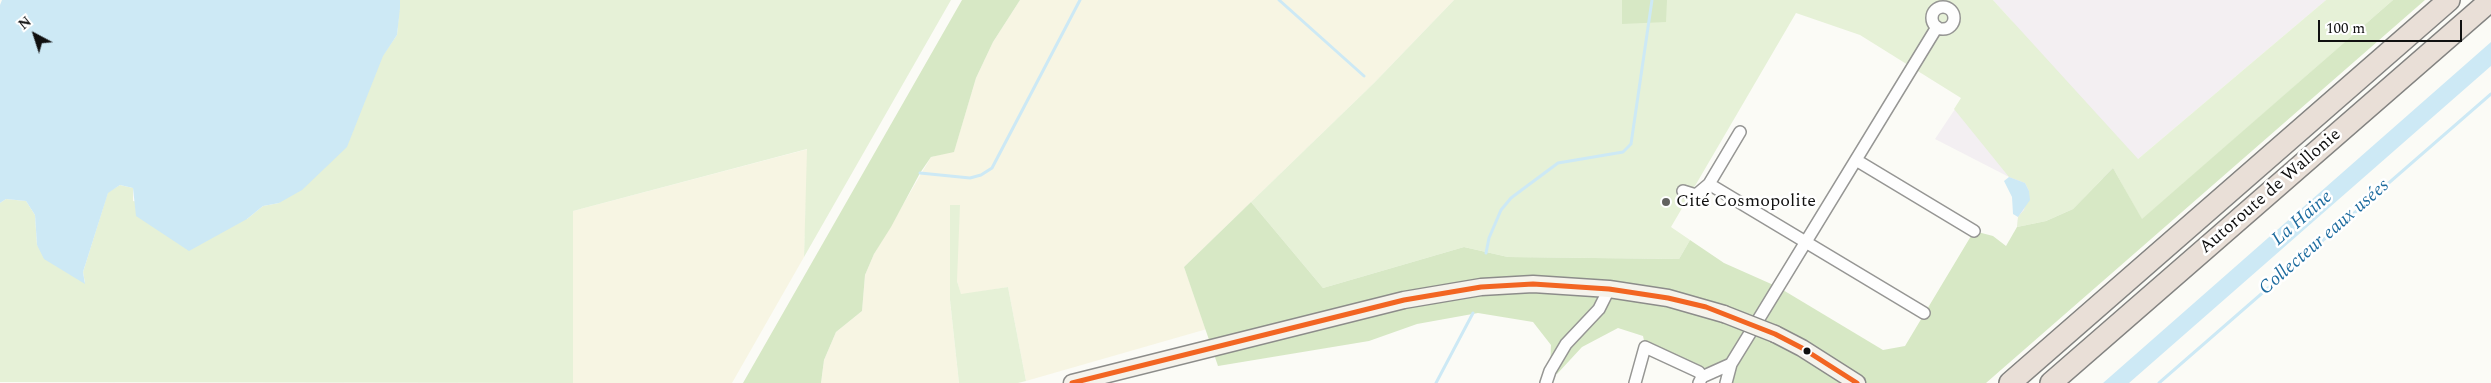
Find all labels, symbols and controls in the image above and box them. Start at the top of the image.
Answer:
north arrow [10,10,60,60]
scale bar [2321,10,2465,42]
text: N [14,11,36,35]
text: 100 m [2326,17,2365,40]
street label: Autoroute de Wallonie [2196,125,2346,259]
water label: Collecteur eaux usées [2255,175,2395,301]
water label: La Haine [2268,186,2338,252]
place label: Cité Cosmopolite [1676,191,1816,213]
marker: Cité Cosmopolite [1660,196,1672,208]
unlabelled marker [1802,346,1812,356]

